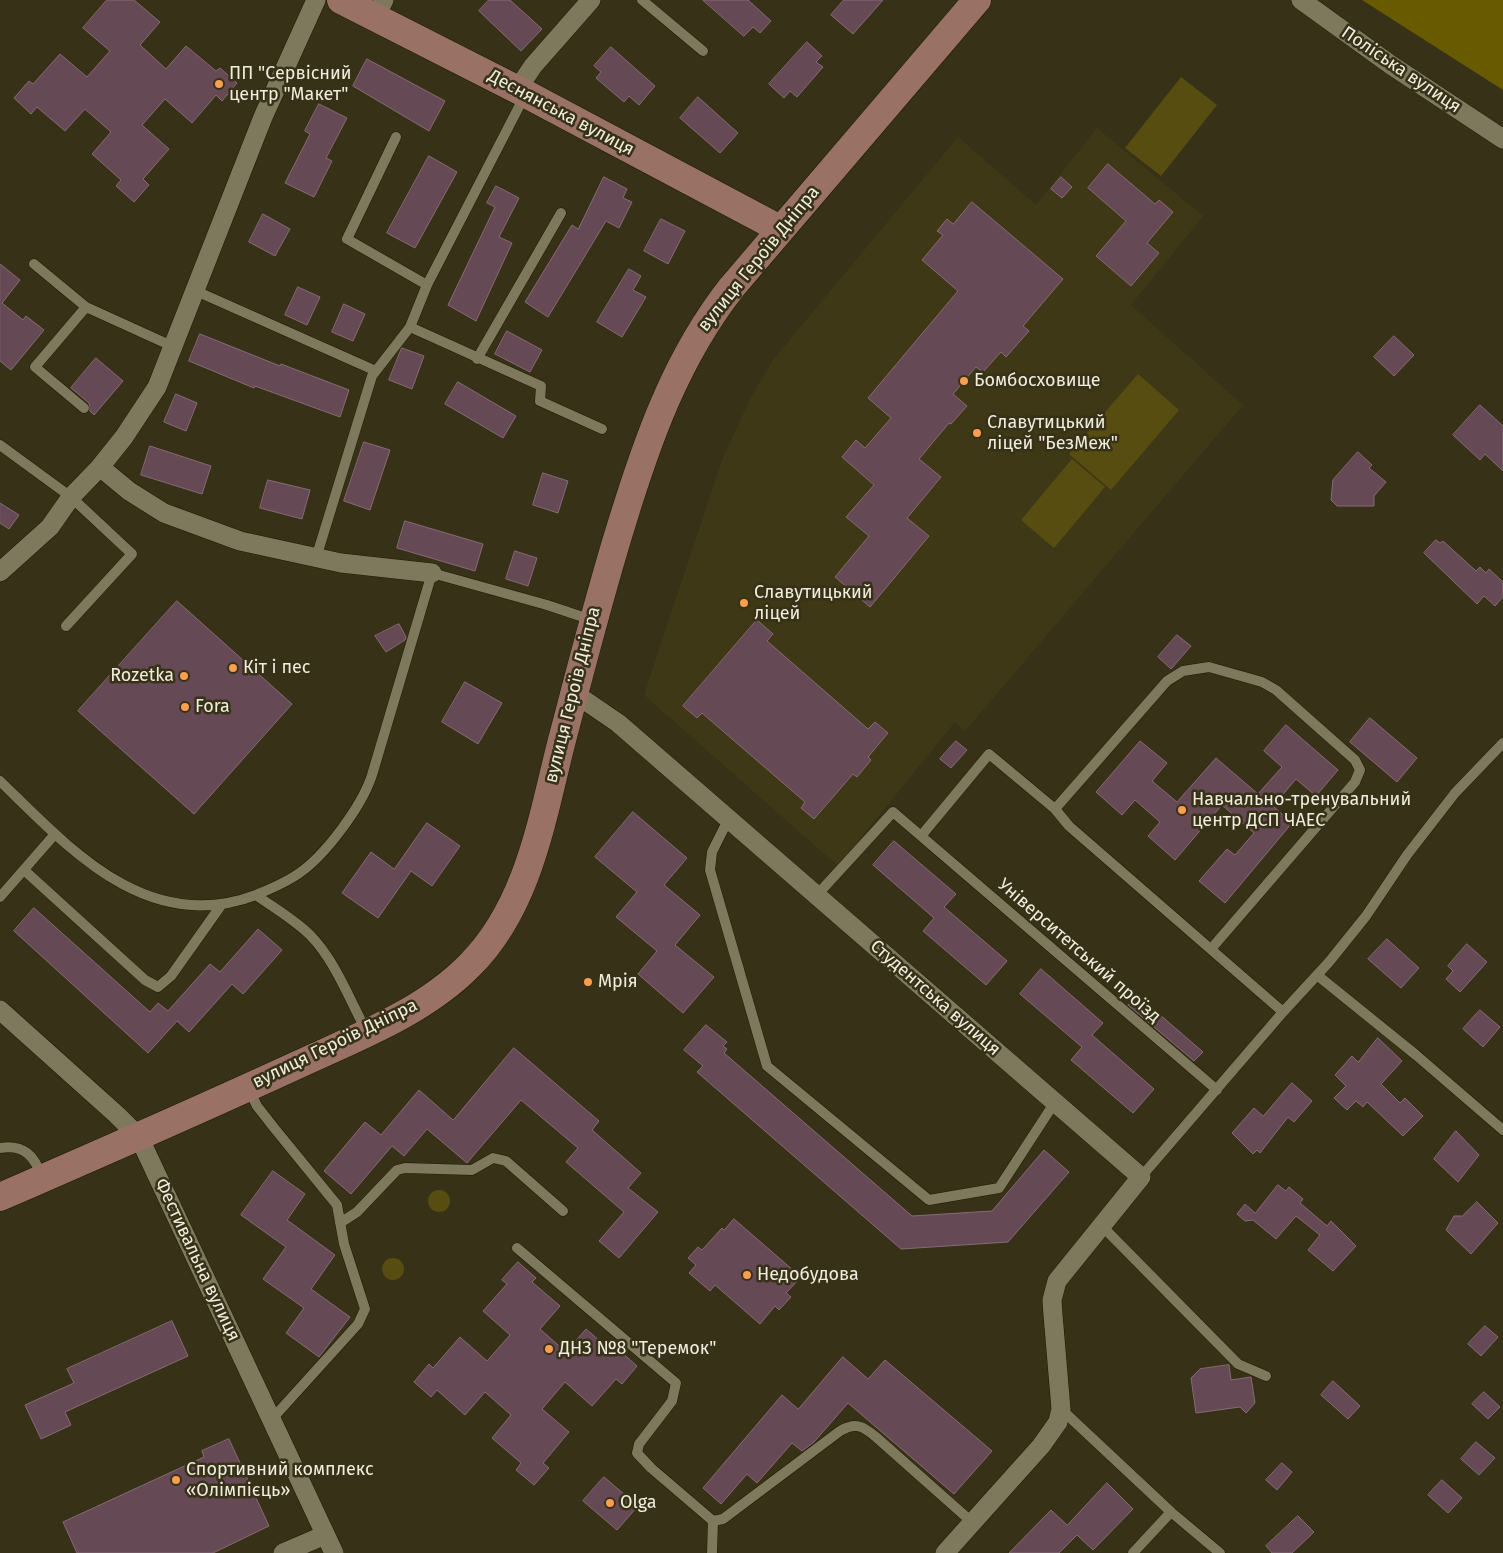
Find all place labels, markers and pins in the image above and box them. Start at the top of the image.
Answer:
place label: ПП "Сервісний центр "Макет" [229,63,352,106]
marker: ПП "Сервісний центр "Макет" [213,78,225,90]
place label: Бомбосховище [974,370,1101,392]
marker: Бомбосховище [958,375,970,387]
place label: Славутицький ліцей "БезМеж" [987,412,1118,454]
marker: Славутицький ліцей "БезМеж" [971,427,983,439]
place label: Славутицький ліцей [754,582,873,624]
marker: Славутицький ліцей [738,597,750,609]
place label: Кіт і пес [243,657,310,679]
marker: Кіт і пес [227,662,239,674]
place label: Rozetka [110,665,174,687]
marker: Rozetka [178,670,190,682]
place label: Fora [195,696,230,718]
marker: Fora [179,701,191,713]
place label: Навчально-тренувальний центр ДСП ЧАЕС [1192,789,1411,832]
marker: Навчально-тренувальний центр ДСП ЧАЕС [1176,804,1188,816]
place label: Мрiя [598,971,638,993]
marker: Мрiя [582,976,594,988]
place label: Недобудова [757,1264,859,1286]
marker: Недобудова [741,1269,753,1281]
place label: ДНЗ №8 "Теремок" [559,1338,716,1360]
marker: ДНЗ №8 "Теремок" [543,1343,555,1355]
place label: Спортивний комплекс «Олімпієць» [186,1459,374,1502]
marker: Спортивний комплекс «Олімпієць» [170,1474,182,1486]
place label: Olga [620,1492,657,1514]
marker: Olga [604,1497,616,1509]

